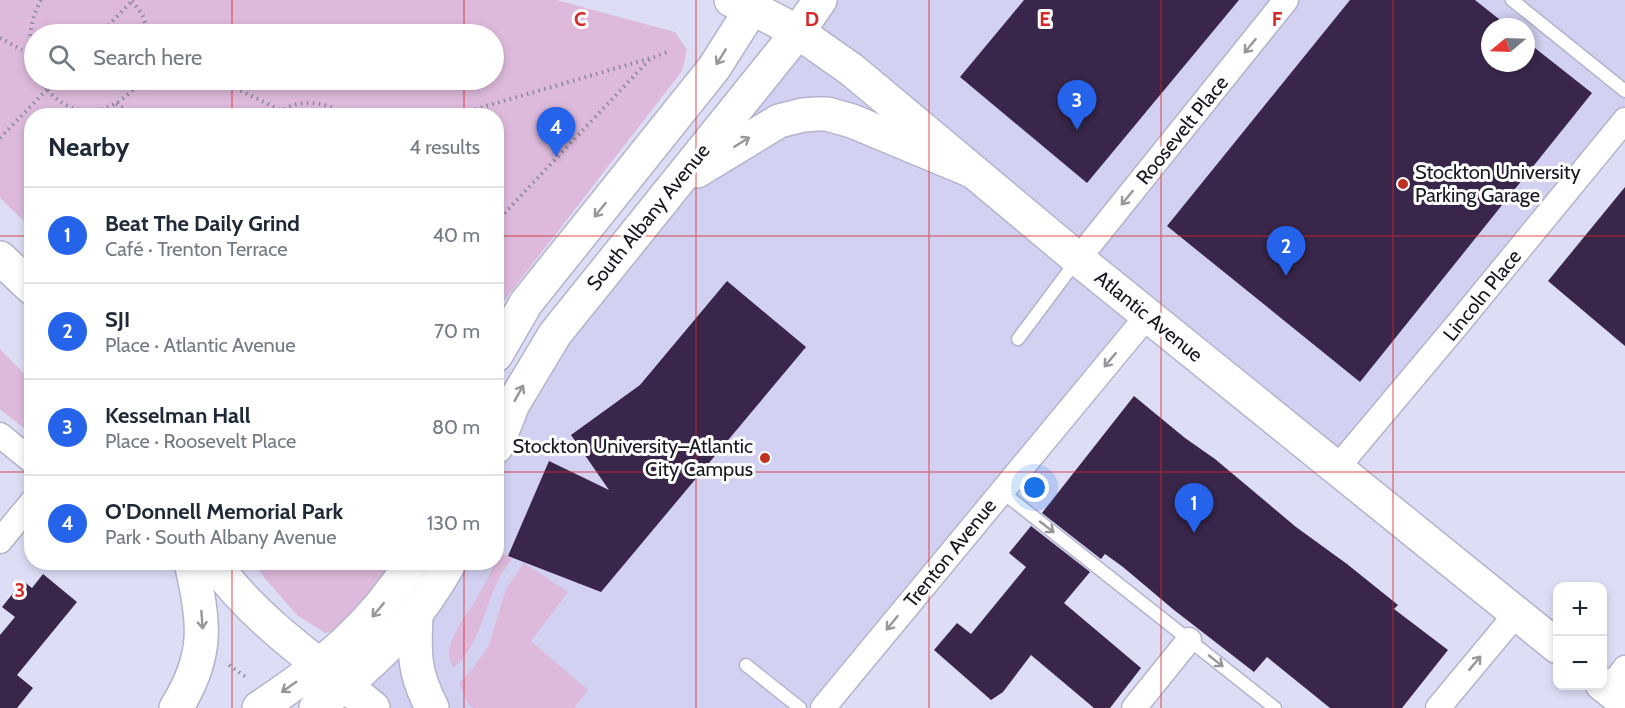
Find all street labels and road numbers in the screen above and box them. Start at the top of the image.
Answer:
street label: Roosevelt Place [1131,71,1233,189]
street label: South Albany Avenue [581,139,715,295]
street label: Lincoln Place [1438,244,1526,346]
street label: Atlantic Avenue [1090,265,1208,367]
street label: Trenton Avenue [899,494,1001,612]

